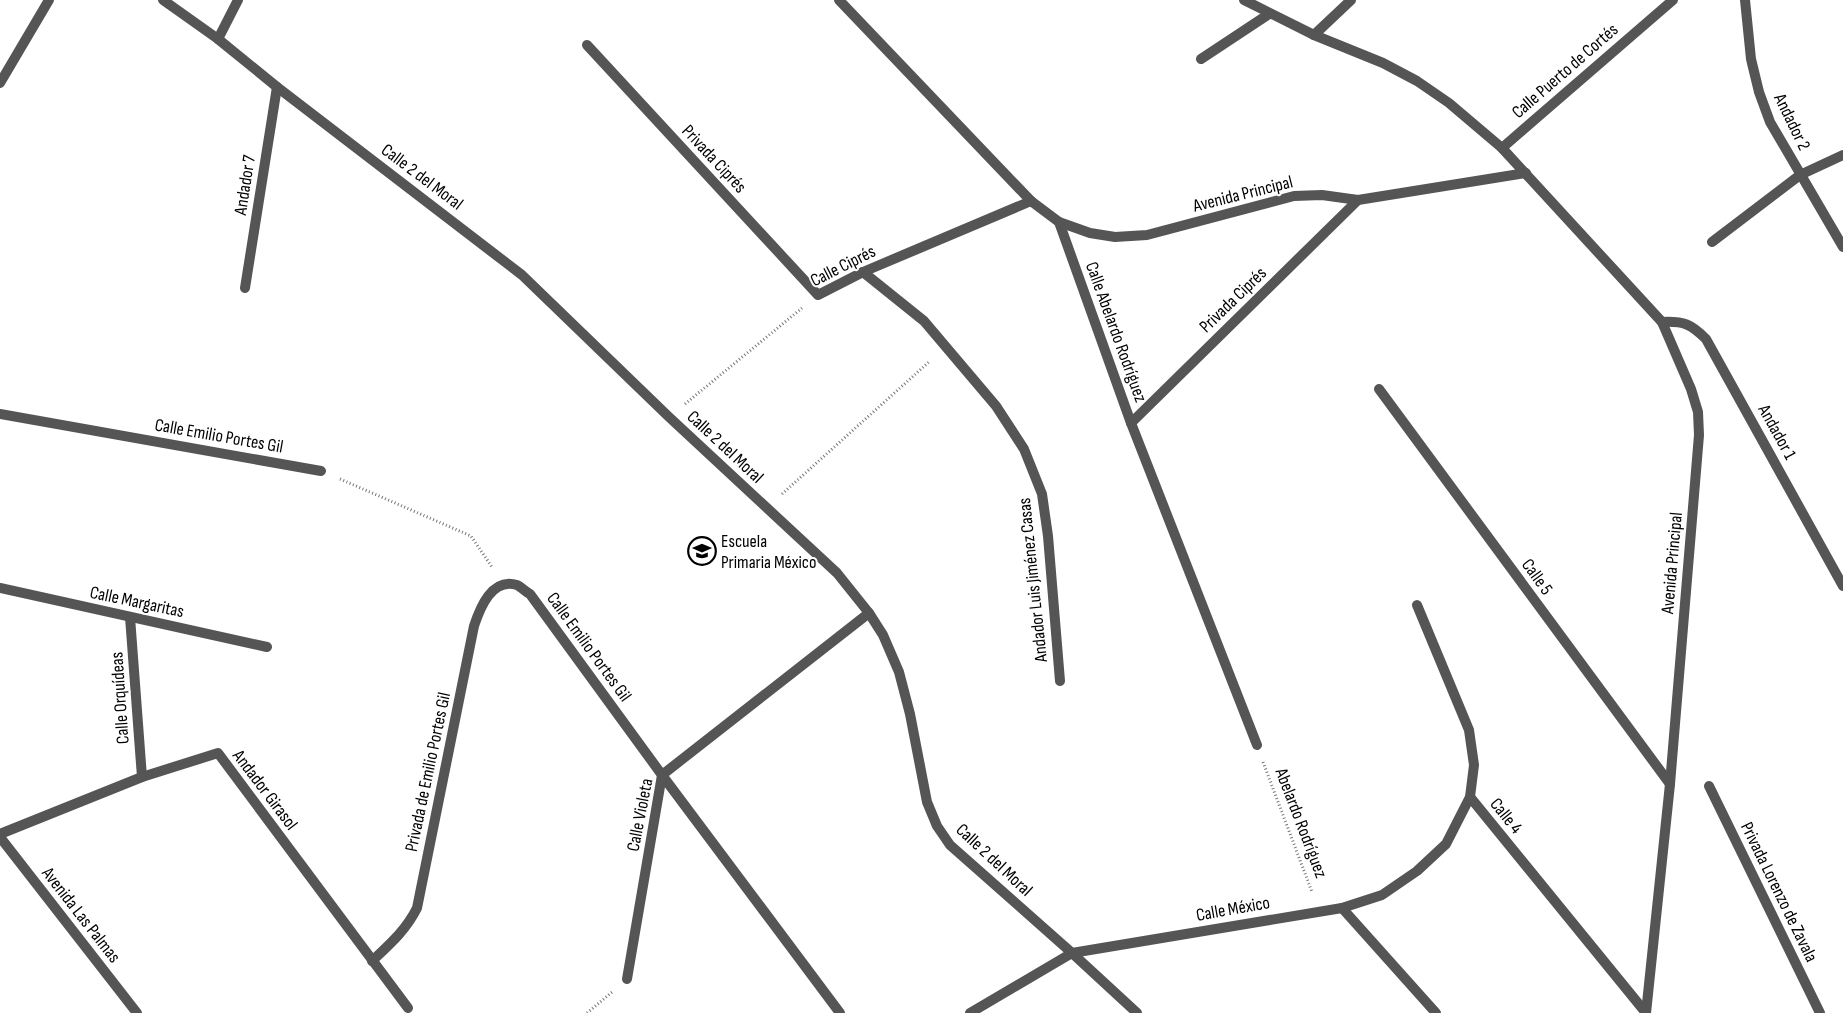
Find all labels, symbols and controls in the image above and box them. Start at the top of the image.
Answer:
street label: Calle Puerto de Cortés [1508,19,1622,123]
street label: Andador 2 [1769,89,1815,154]
street label: Privada Ciprés [677,121,751,197]
street label: Calle 2 del Moral [377,140,467,214]
street label: Andador 7 [230,153,260,217]
street label: Avenida Principal [1190,171,1295,217]
street label: Calle Ciprés [807,241,879,291]
street label: Calle Abelardo Rodríguez [1081,259,1151,406]
street label: Privada Ciprés [1195,263,1271,337]
street label: Andador 1 [1753,400,1801,464]
street label: Calle 2 del Moral [682,406,768,488]
street label: Calle Emilio Portes Gil [153,414,285,458]
street label: Andador Luis Jiménez Casas [1014,497,1052,664]
street label: Avenida Principal [1657,511,1687,616]
place label: Escuela Primaria México [721,531,816,573]
school or university icon: Escuela Primaria México [687,536,717,566]
street label: Calle 5 [1517,555,1557,599]
street label: Calle Margaritas [88,582,186,622]
street label: Calle Emilio Portes Gil [542,588,636,706]
street label: Calle Orquídeas [106,651,134,745]
street label: Privada de Emilio Portes Gil [401,690,455,854]
street label: Andador Girasol [228,745,302,834]
street label: Abelardo Rodríguez [1270,764,1332,881]
street label: Calle Violeta [623,777,657,853]
street label: Calle 4 [1485,794,1527,838]
street label: Calle 2 del Moral [951,819,1037,901]
street label: Privada Lorenzo de Zavala [1736,819,1822,965]
street label: Avenida Las Palmas [37,862,125,967]
street label: Calle México [1194,892,1272,926]

